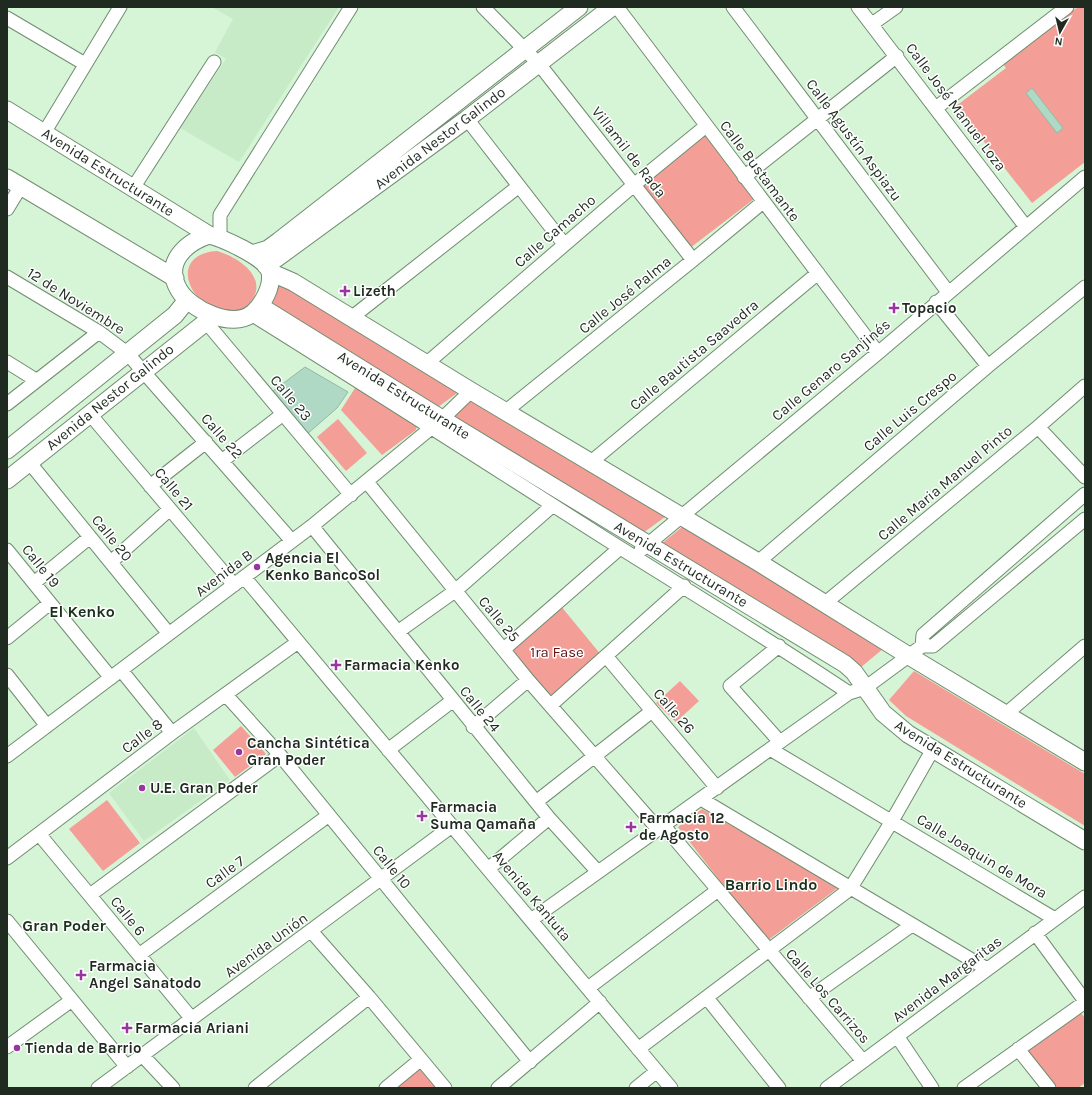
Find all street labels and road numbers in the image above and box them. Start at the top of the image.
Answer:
street label: Calle José Manuel Loza [902,39,1010,175]
street label: Calle Agustín Aspiazu [802,75,906,205]
street label: Avenida Nestor Galindo [371,83,509,193]
street label: Villamil de Rada [588,103,670,201]
street label: Calle Bustamante [716,117,804,225]
street label: Avenida Estructurante [38,124,178,220]
street label: Calle Camacho [511,191,599,271]
street label: Calle José Palma [575,252,675,338]
street label: 12 de Noviembre [24,264,128,338]
street label: Calle Bautista Saavedra [626,296,762,414]
street label: Calle Genaro Sanjinés [768,315,894,425]
street label: Avenida Nestor Galindo [42,340,178,454]
street label: Avenida Estructurante [334,347,474,443]
street label: Calle Luis Crespo [860,367,960,455]
street label: Calle 23 [267,371,315,425]
street label: Calle 22 [197,410,247,462]
street label: Calle Maria Manuel Pinto [874,421,1016,545]
street label: Calle 21 [151,464,197,514]
street label: Calle 20 [88,511,136,565]
street label: Avenida Estructurante [611,517,751,611]
street label: Calle 19 [18,541,64,591]
street label: Avenida B [192,546,256,600]
street label: Calle 25 [475,592,523,646]
street label: Calle 24 [456,682,504,736]
street label: Calle 26 [649,685,699,737]
street label: Calle 8 [118,715,166,757]
street label: Avenida Estructurante [891,716,1031,812]
street label: Calle Joaquin de Mora [913,810,1051,902]
street label: Calle 10 [369,842,415,893]
street label: Avenida Kantuta [489,847,575,945]
street label: Calle 7 [202,852,248,892]
street label: Calle 6 [107,893,149,939]
street label: Avenida Unión [221,909,311,981]
street label: Avenida Margaritas [889,932,1005,1026]
street label: Calle Los Carrizos [782,945,874,1047]

